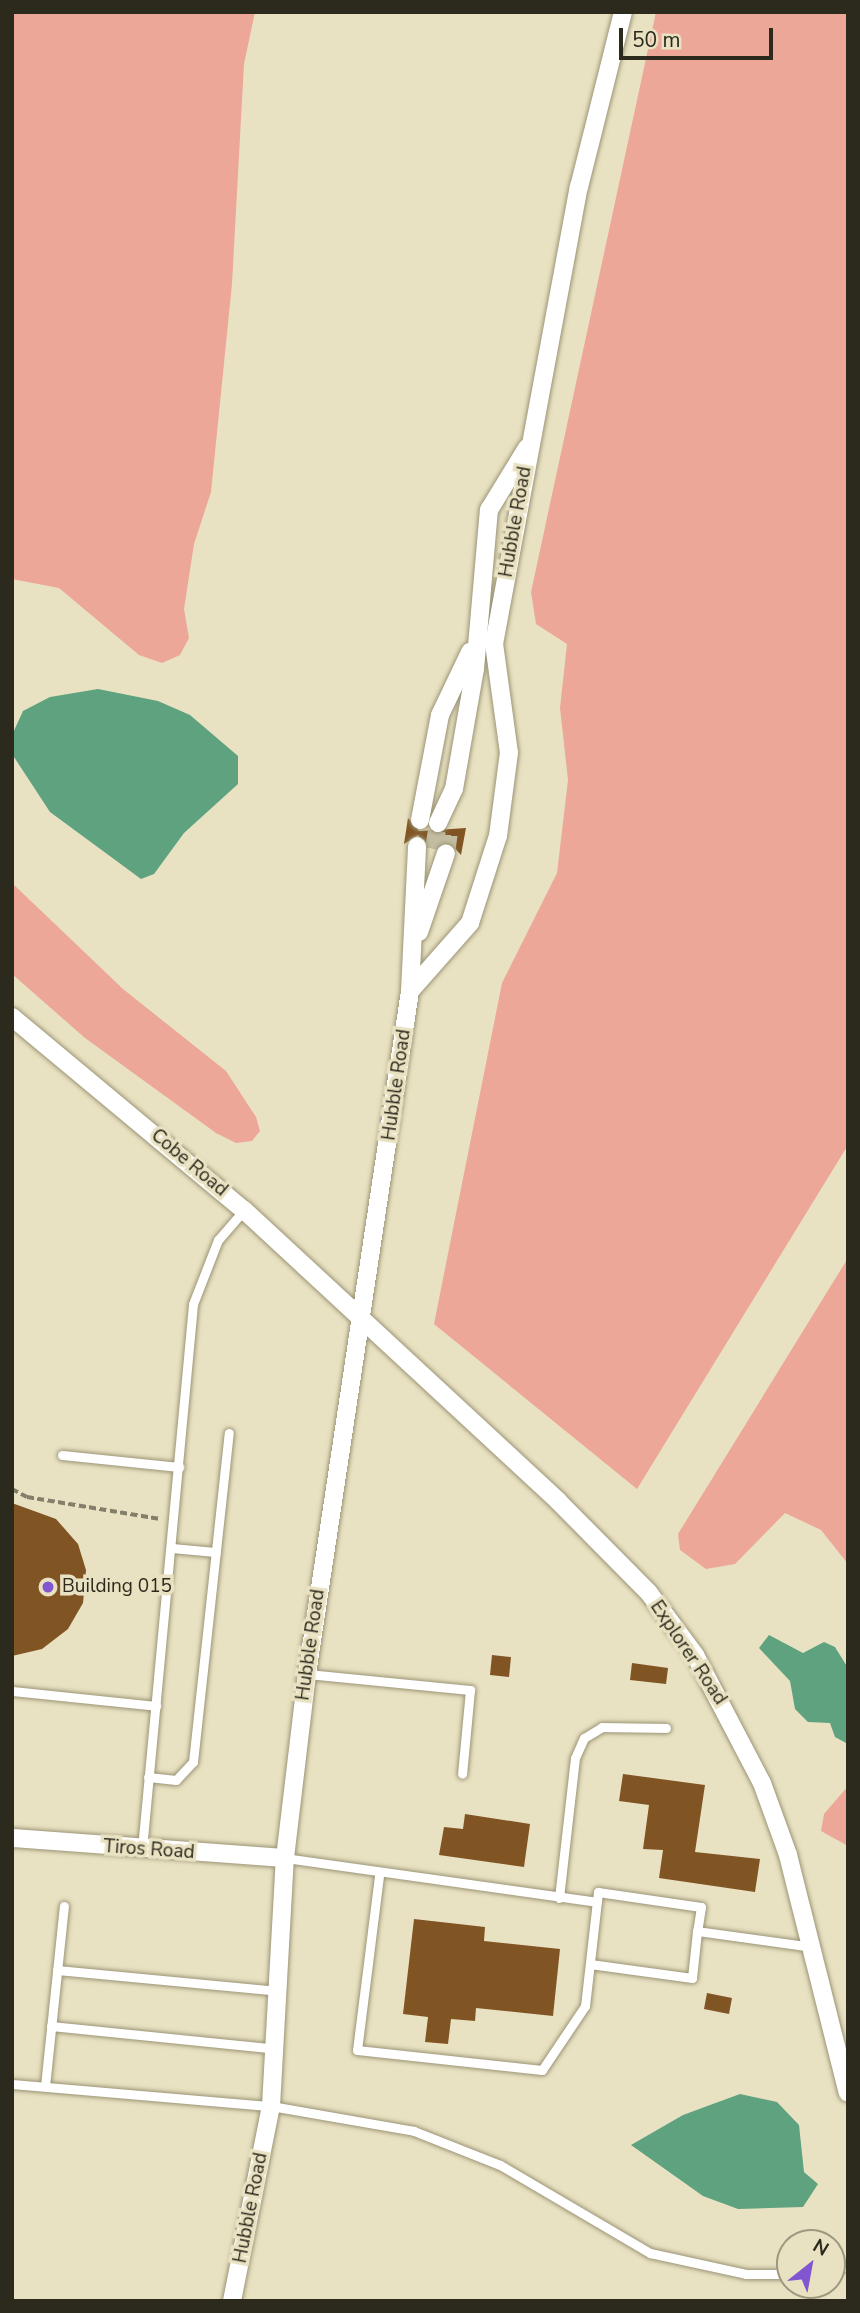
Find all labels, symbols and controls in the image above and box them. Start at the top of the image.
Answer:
scale bar [622,14,776,58]
text: 50 m [632,26,681,54]
street label: Hubble Road [495,465,537,579]
street label: Hubble Road [378,1028,416,1142]
street label: Cobe Road [146,1124,232,1202]
place label: Building 015 [62,1576,172,1598]
marker: Building 015 [40,1579,56,1595]
street label: Hubble Road [292,1588,330,1702]
street label: Explorer Road [645,1597,731,1709]
street label: Tiros Road [103,1835,195,1865]
street label: Hubble Road [229,2151,273,2265]
north arrow [776,2229,846,2299]
text: N [808,2233,834,2263]

